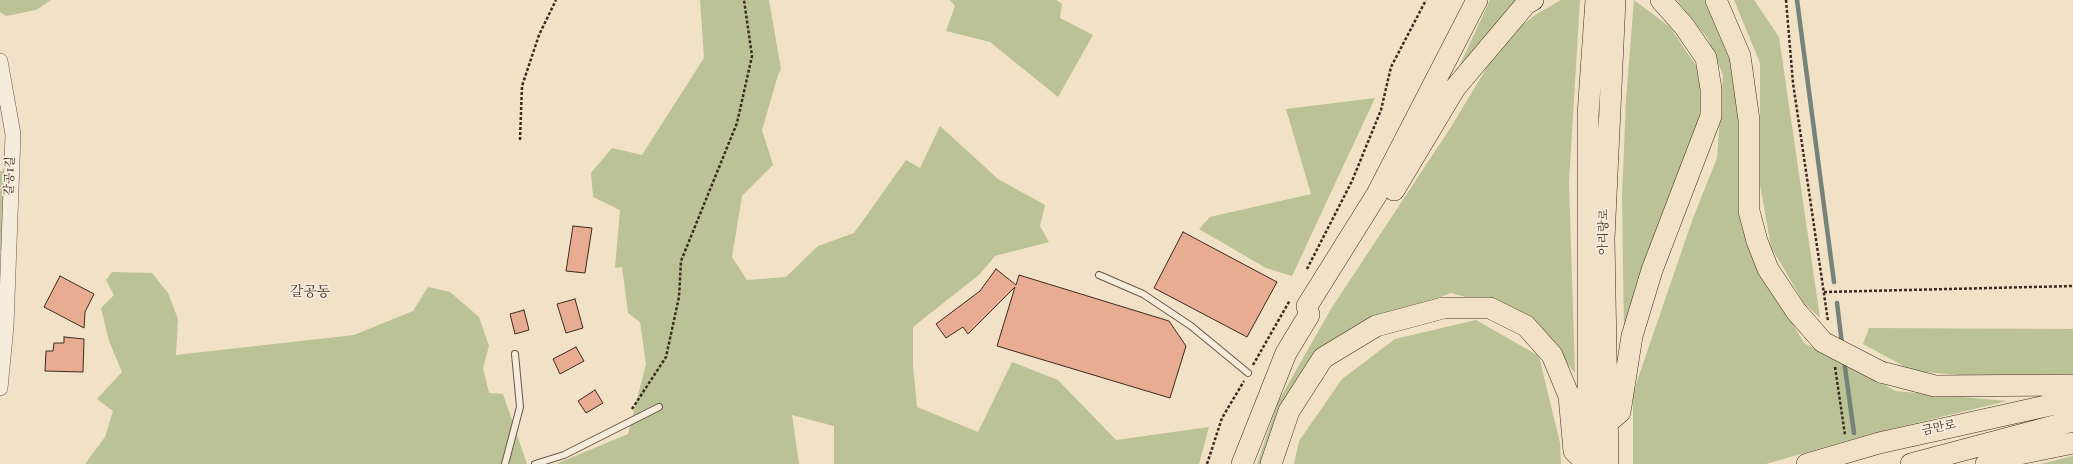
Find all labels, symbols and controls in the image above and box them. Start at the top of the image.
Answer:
street label: 갈공1길 [3,156,19,196]
street label: 아리랑로 [1597,209,1613,255]
district label: 갈공동 [290,285,330,301]
street label: 금만로 [1920,418,1958,440]

